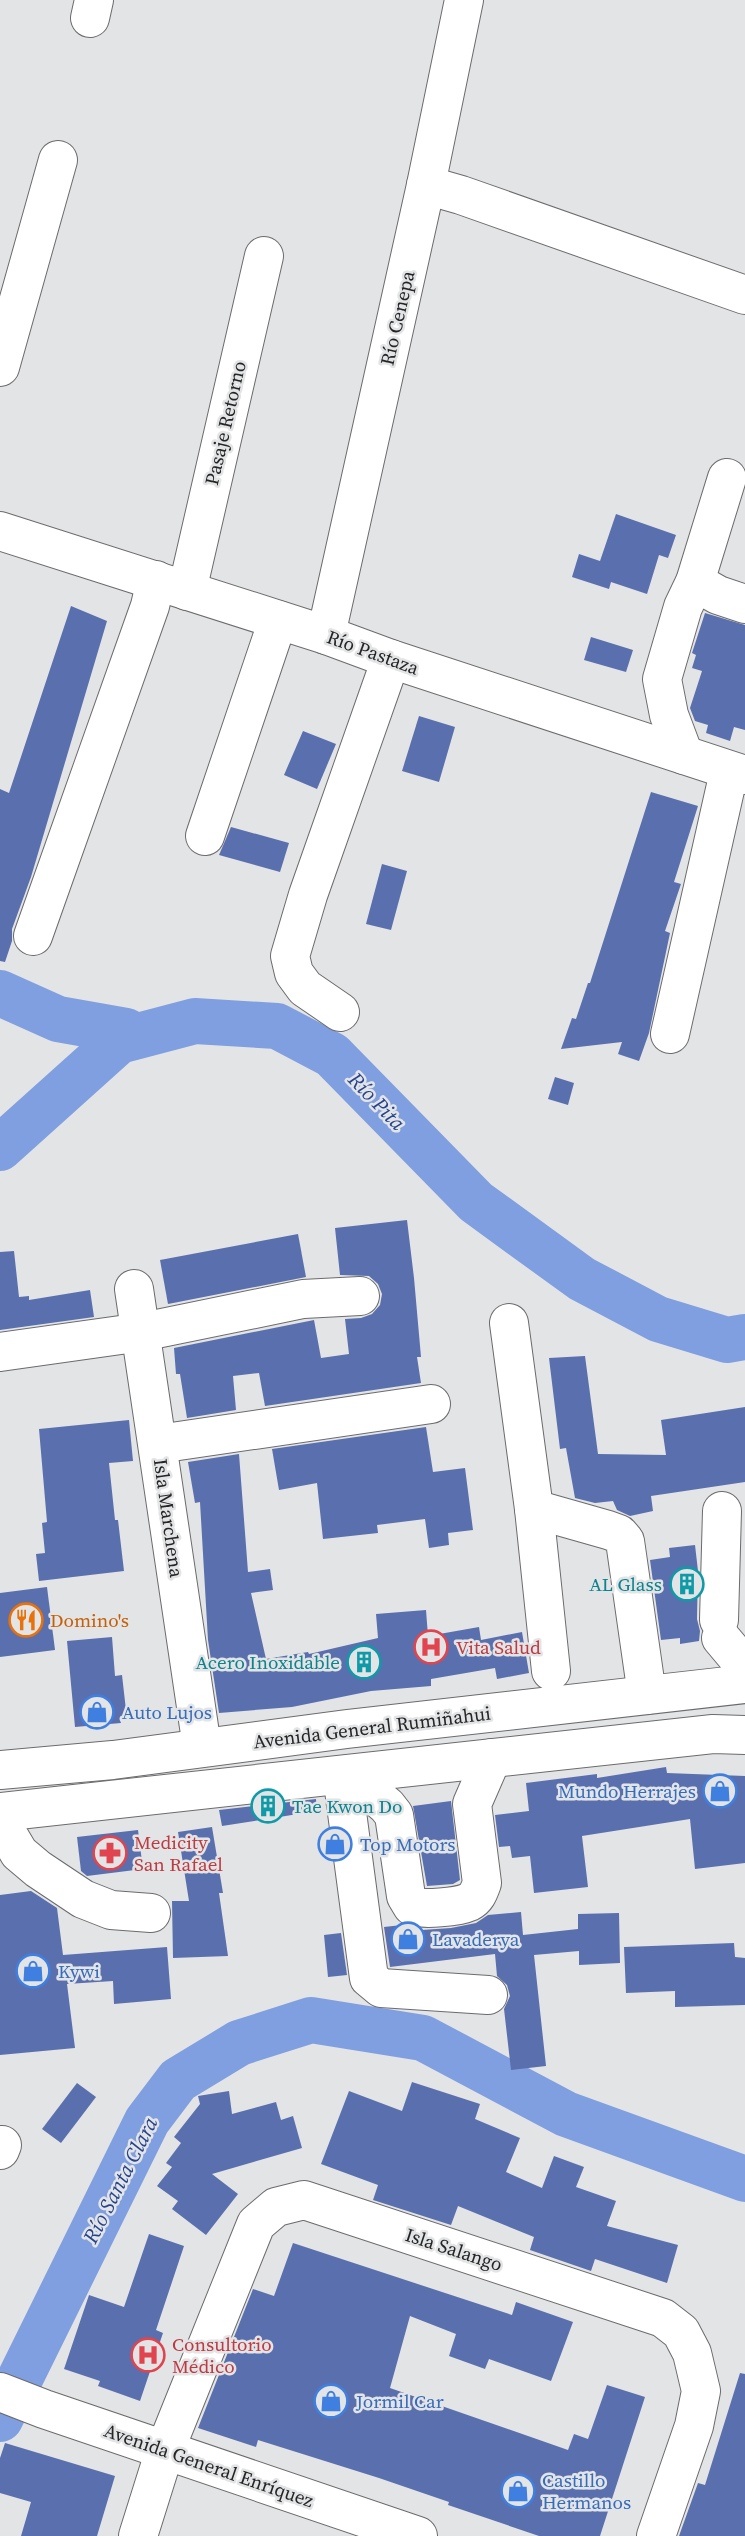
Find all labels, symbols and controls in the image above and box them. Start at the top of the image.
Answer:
street label: Río Cenepa [373,268,421,368]
street label: Pasaje Retorno [198,358,252,488]
street label: Río Pastaza [323,623,423,681]
water label: Río Pita [341,1065,412,1137]
street label: Isla Marchena [148,1457,190,1579]
building icon: AL Glass [668,1565,706,1603]
place label: AL Glass [589,1571,662,1597]
restaurant icon: Domino's [7,1601,45,1639]
place label: Domino's [50,1607,129,1633]
hospital icon: Vita Salud [412,1628,450,1666]
place label: Vita Salud [456,1634,541,1660]
building icon: Acero Inoxidable [345,1643,383,1681]
place label: Acero Inoxidable [195,1649,340,1675]
shop icon: Auto Lujos [78,1693,116,1731]
place label: Auto Lujos [122,1699,212,1725]
street label: Avenida General Rumiñahui [252,1699,492,1754]
shop icon: Mundo Herrajes [701,1772,739,1810]
place label: Mundo Herrajes [558,1778,696,1804]
building icon: Tae Kwon Do [249,1787,287,1825]
place label: Tae Kwon Do [292,1793,402,1819]
shop icon: Top Motors [316,1825,354,1863]
place label: Medicity San Rafael [134,1829,223,1877]
place label: Top Motors [360,1831,456,1857]
pharmacy icon: Medicity San Rafael [91,1834,129,1872]
shop icon: Lavaderya [389,1920,427,1958]
place label: Lavaderya [432,1926,520,1952]
shop icon: Kywi [14,1952,52,1990]
place label: Kywi [58,1958,100,1984]
water label: Río Santa Clara [75,2112,164,2249]
street label: Isla Salango [402,2221,506,2277]
place label: Consultorio Médico [172,2331,272,2379]
hospital icon: Consultorio Médico [129,2336,167,2374]
shop icon: Jormil Car [312,2382,350,2420]
place label: Jormil Car [355,2388,444,2414]
street label: Avenida General Enríquez [101,2417,318,2513]
place label: Castillo Hermanos [542,2467,631,2515]
shop icon: Castillo Hermanos [499,2472,537,2510]

